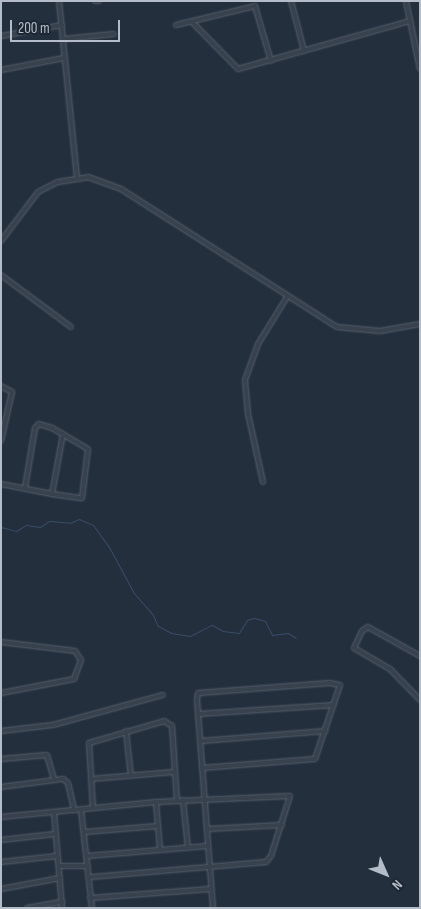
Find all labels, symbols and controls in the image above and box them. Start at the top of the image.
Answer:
scale bar [12,10,122,42]
text: 200 m [18,19,50,38]
north arrow [361,849,411,899]
text: N [388,876,406,893]

